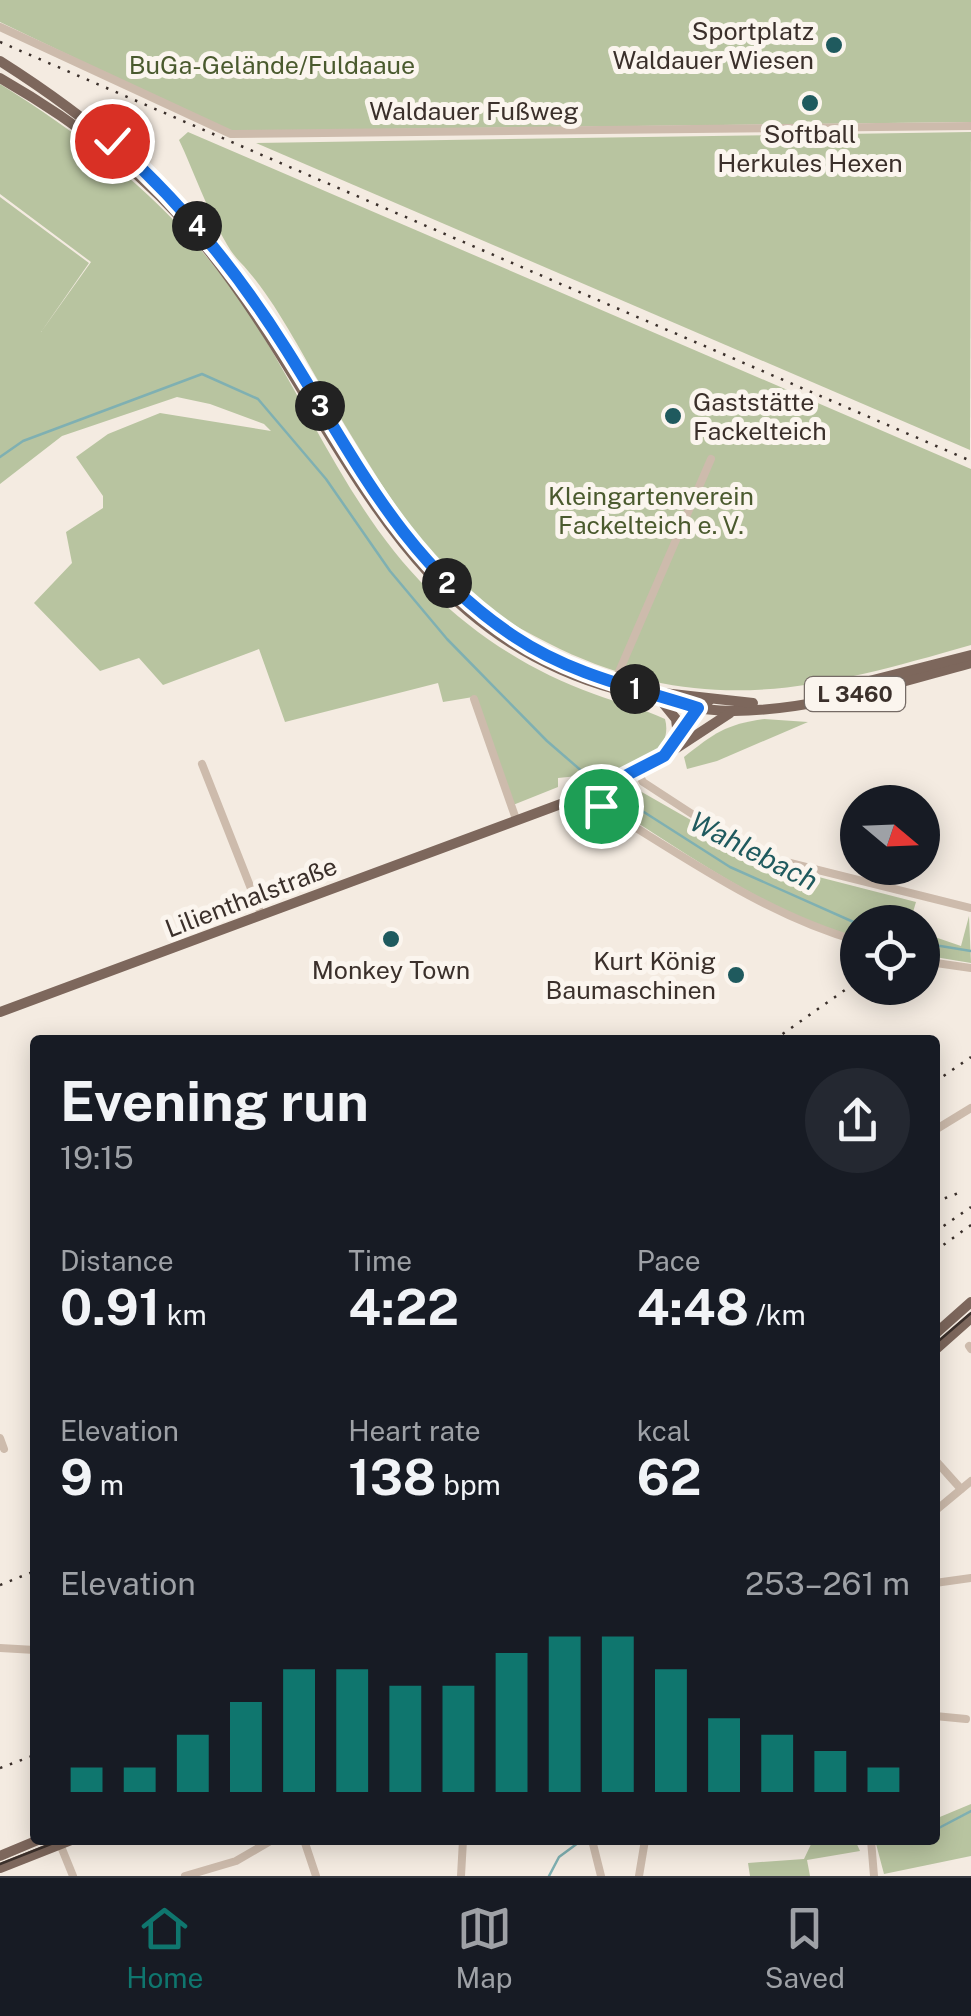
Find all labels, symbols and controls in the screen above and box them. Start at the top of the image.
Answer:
place label: Sportplatz Waldauer Wiesen [612,16,814,75]
marker: Sportplatz Waldauer Wiesen [823,34,845,56]
park label: BuGa-Gelände/Fuldaaue [129,50,415,80]
marker: Softball Herkules Hexen [799,92,821,114]
street label: Waldauer Fußweg [369,96,579,126]
pin [70,99,155,184]
icon: check [85,114,140,169]
place label: Softball Herkules Hexen [717,119,903,178]
pin: 4 [172,201,222,251]
text: 4 [188,209,206,242]
pin: 3 [295,381,345,431]
place label: Gaststätte Fackelteich [693,387,827,446]
text: 3 [311,389,329,422]
marker: Gaststätte Fackelteich [662,405,684,427]
park label: Kleingartenverein Fackelteich e. V. [548,481,754,540]
pin: 2 [422,558,472,608]
text: 2 [438,566,456,599]
pin: 1 [610,664,660,714]
text: 1 [629,672,641,705]
road number: L 3460 [805,677,905,711]
pin [559,764,644,849]
icon: arrive [574,779,629,834]
north arrow [840,785,940,885]
map controls [840,785,940,1005]
water label: Wahlebach [685,804,824,897]
street label: Lilienthalstraße [161,850,341,944]
button: locate [840,905,940,1005]
marker: Monkey Town [380,928,402,950]
place label: Kurt König Baumaschinen [546,946,716,1005]
place label: Monkey Town [312,955,470,985]
marker: Kurt König Baumaschinen [725,964,747,986]
button: share [805,1068,910,1173]
text: Evening run [60,1069,369,1133]
text: 19:15 [60,1139,134,1176]
text: Distance [60,1244,174,1277]
text: Time [348,1244,412,1277]
text: Pace [637,1244,701,1277]
text: 0.91 [60,1277,160,1336]
text: 4:22 [348,1277,459,1336]
text: 4:48 [637,1277,749,1336]
text: km [160,1298,207,1331]
text: /km [749,1298,806,1331]
text: Elevation [60,1414,179,1447]
text: Heart rate [348,1414,481,1447]
text: kcal [637,1414,691,1447]
text: 9 [60,1447,93,1506]
text: 138 [348,1447,436,1506]
text: 62 [637,1447,701,1506]
text: m [93,1468,124,1501]
text: bpm [436,1468,501,1501]
text: Elevation [60,1565,196,1602]
text: 253–261 m [745,1565,910,1602]
tab: Home [126,1901,203,1994]
tab: Map [456,1901,512,1994]
tab: Saved [765,1901,845,1994]

